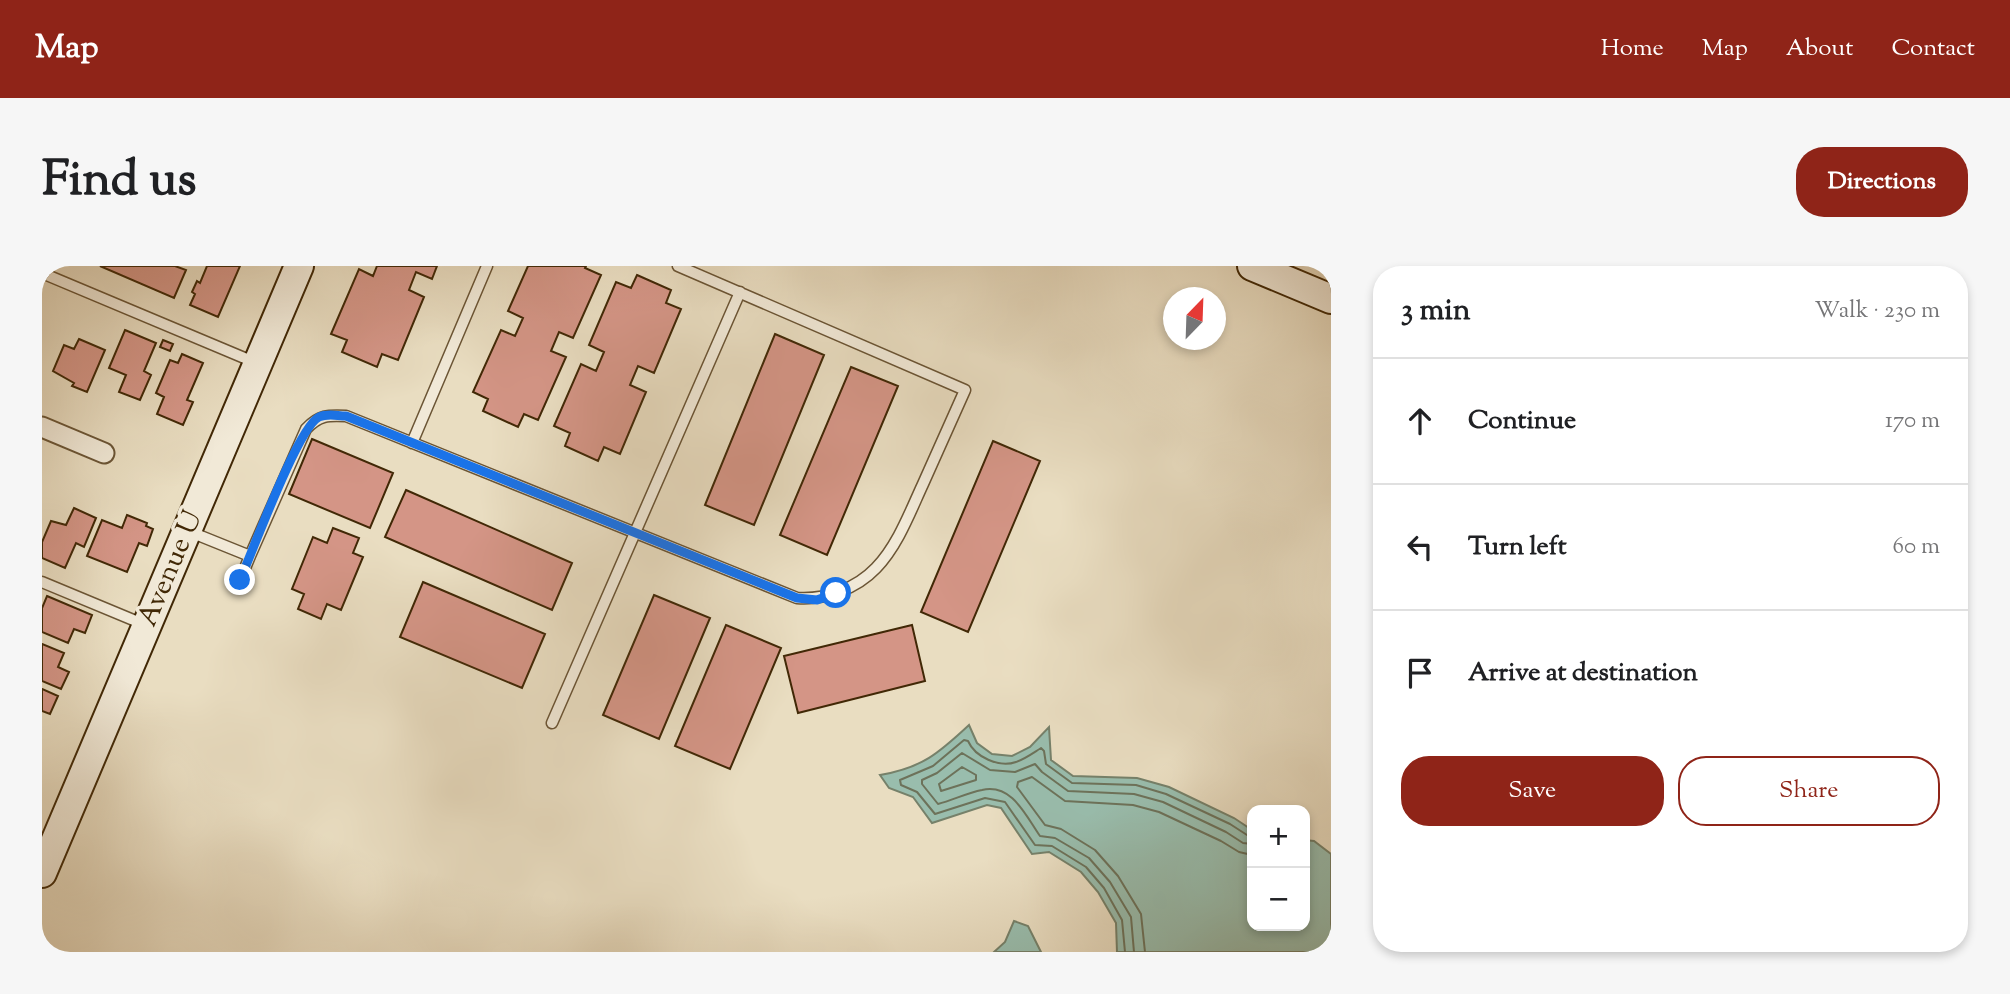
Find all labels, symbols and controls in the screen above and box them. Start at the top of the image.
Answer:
text: Map [35,25,99,73]
text: Home [1601,32,1664,66]
text: Map [1702,32,1748,66]
text: About [1786,32,1853,66]
text: Contact [1891,32,1975,66]
text: Find us [42,147,196,217]
button: Directions [1796,147,1968,217]
north arrow [1163,287,1226,350]
text: 3 min [1401,290,1471,333]
text: Walk · 230 m [1814,295,1940,328]
icon: ahead [1401,402,1439,440]
text: Continue [1468,403,1576,440]
text: 170 m [1885,405,1940,438]
street label: Avenue U [129,505,213,633]
icon: left [1401,528,1439,566]
text: Turn left [1468,529,1567,566]
text: 60 m [1892,531,1940,564]
route end [224,564,255,595]
route start [820,577,851,608]
icon: arrive [1401,654,1439,692]
text: Arrive at destination [1468,655,1698,692]
button: Save [1401,756,1664,826]
button: Share [1678,756,1940,826]
map controls [1247,805,1310,931]
button: + [1247,805,1310,868]
button: − [1247,868,1310,931]

